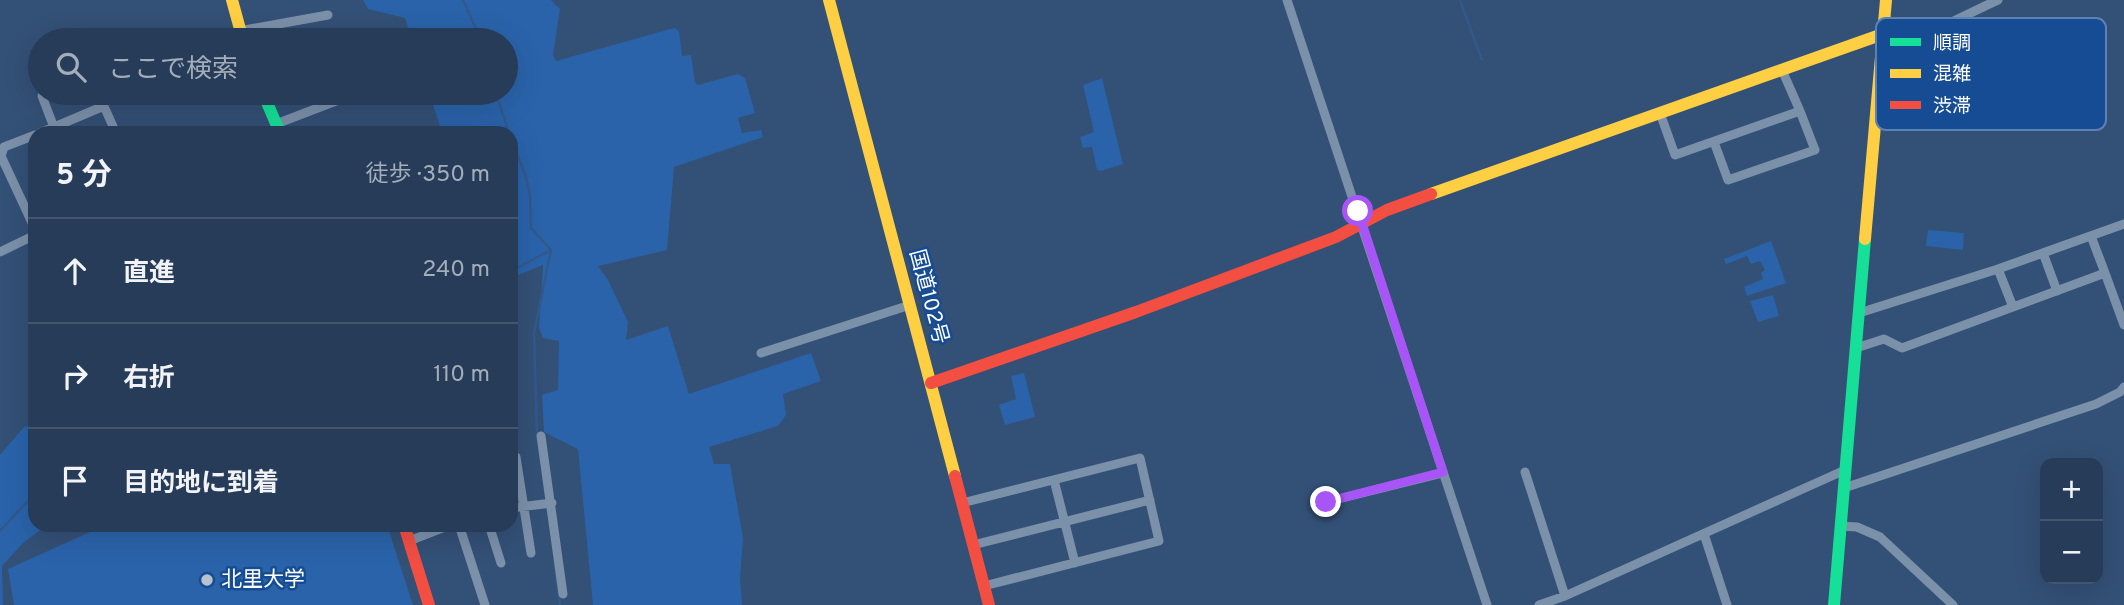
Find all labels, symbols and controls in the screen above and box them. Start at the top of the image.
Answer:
legend [1876,18,2106,130]
search box [28,28,518,105]
text: 順調 [1933,32,1971,56]
icon: search [52,48,90,86]
text: ここで検索 [108,54,238,87]
text: 混雑 [1933,63,1971,87]
text: 渋滞 [1933,95,1971,119]
text: 5 分 [56,158,112,195]
text: 徒歩 · 350 m [365,161,490,190]
route start [1342,195,1373,226]
street label: 国道102号 [902,247,954,347]
icon: ahead [56,252,94,290]
text: 240 m [422,256,490,285]
text: 直進 [123,258,175,291]
icon: right [56,357,94,395]
text: 110 m [433,361,490,390]
text: 右折 [123,363,175,396]
map controls [2040,458,2103,584]
button: + [2040,458,2103,521]
icon: arrive [56,462,94,500]
text: 目的地に到着 [123,468,279,501]
route end [1310,486,1341,517]
button: − [2040,521,2103,584]
place label: 北里大学 [221,567,305,594]
marker: 北里大学 [199,572,215,588]

